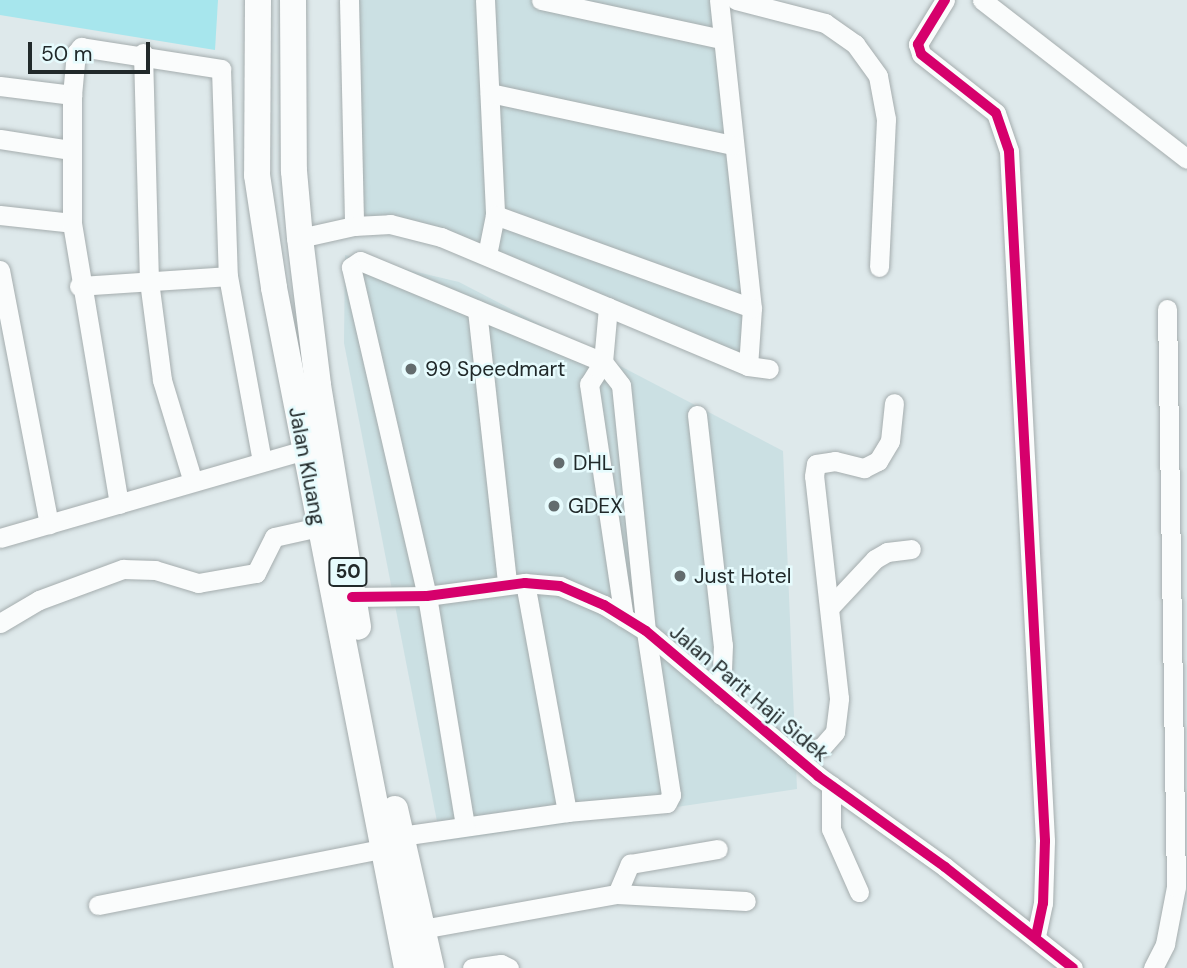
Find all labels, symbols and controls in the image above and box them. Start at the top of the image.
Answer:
scale bar [32,28,154,72]
text: 50 m [41,40,92,68]
place label: 99 Speedmart [425,356,565,382]
marker: 99 Speedmart [403,361,419,377]
street label: Jalan Kluang [283,405,331,527]
place label: DHL [573,450,613,476]
marker: DHL [551,455,567,471]
place label: GDEX [568,493,623,519]
marker: GDEX [546,498,562,514]
road number: 50 [327,556,369,587]
place label: Just Hotel [694,563,791,589]
marker: Just Hotel [672,568,688,584]
street label: Jalan Parit Haji Sidek [664,619,834,767]

